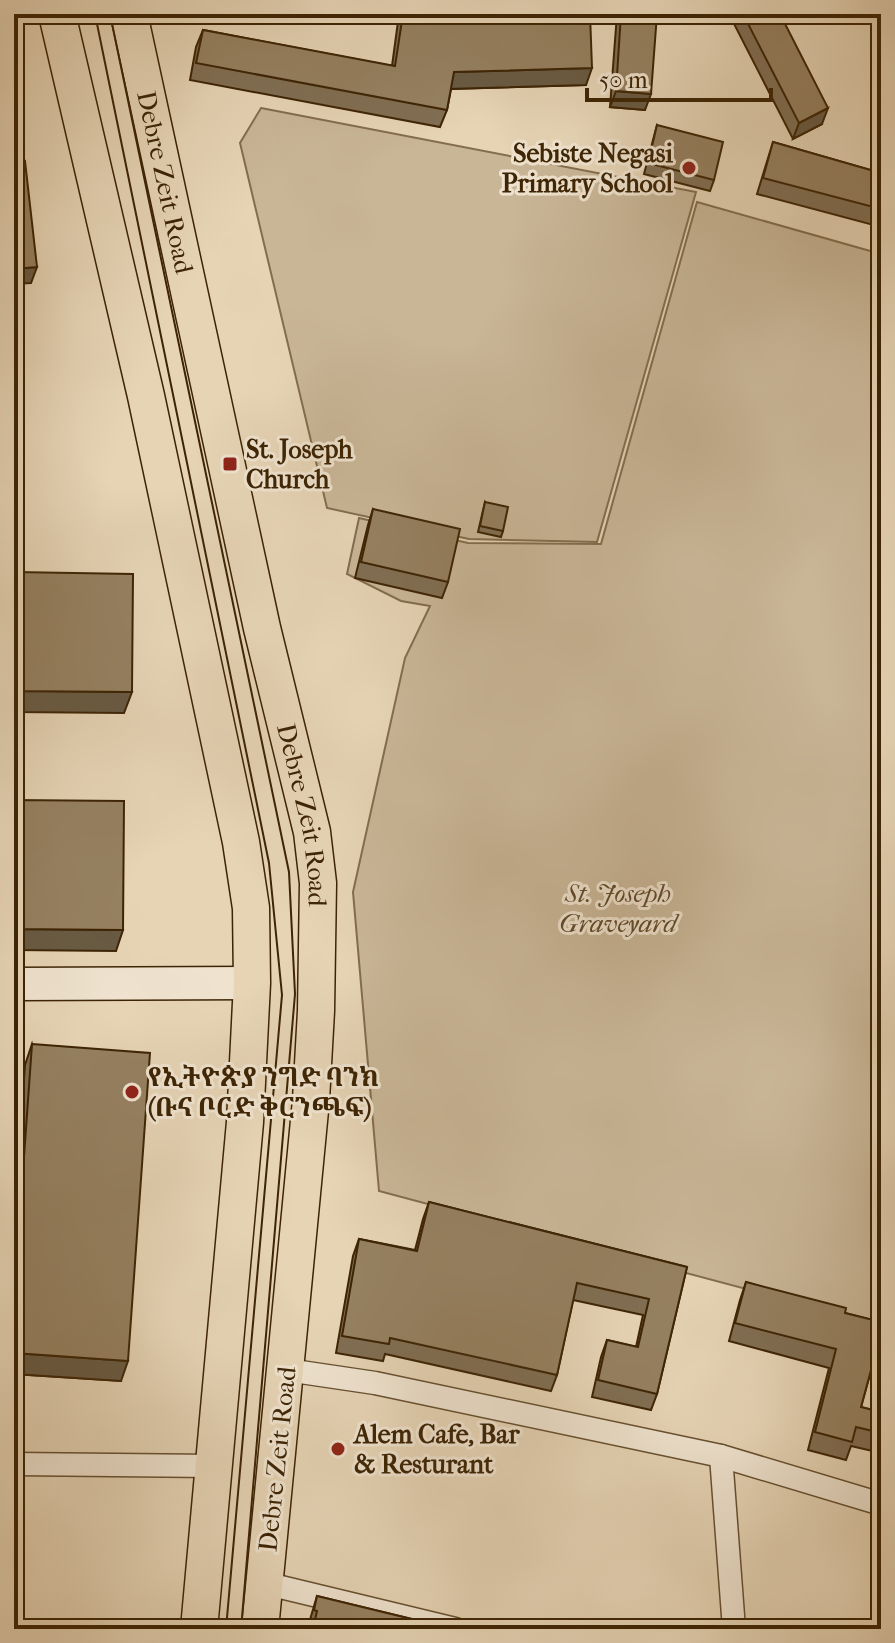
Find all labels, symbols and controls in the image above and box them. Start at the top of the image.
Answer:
scale bar [587,52,771,102]
text: 50 m [599,66,648,94]
street label: Debre Zeit Road [130,88,200,277]
place label: Sebiste Negasi Primary School [502,138,674,199]
marker: Sebiste Negasi Primary School [680,159,698,177]
place label: St. Joseph Church [246,434,353,495]
marker: St. Joseph Church [221,455,239,473]
street label: Debre Zeit Road [270,720,333,908]
park label: St. Joseph Graveyard [559,878,681,939]
place label: የኢትዮጵያ ንግድ ባንክ (ቡና ቦርድ ቅርንጫፍ) [148,1062,379,1123]
marker: የኢትዮጵያ ንግድ ባንክ (ቡና ቦርድ ቅርንጫፍ) [123,1083,141,1101]
street label: Debre Zeit Road [252,1364,303,1553]
place label: Alem Cafe, Bar & Resturant [352,1419,520,1480]
marker: Alem Cafe, Bar & Resturant [329,1440,347,1458]

